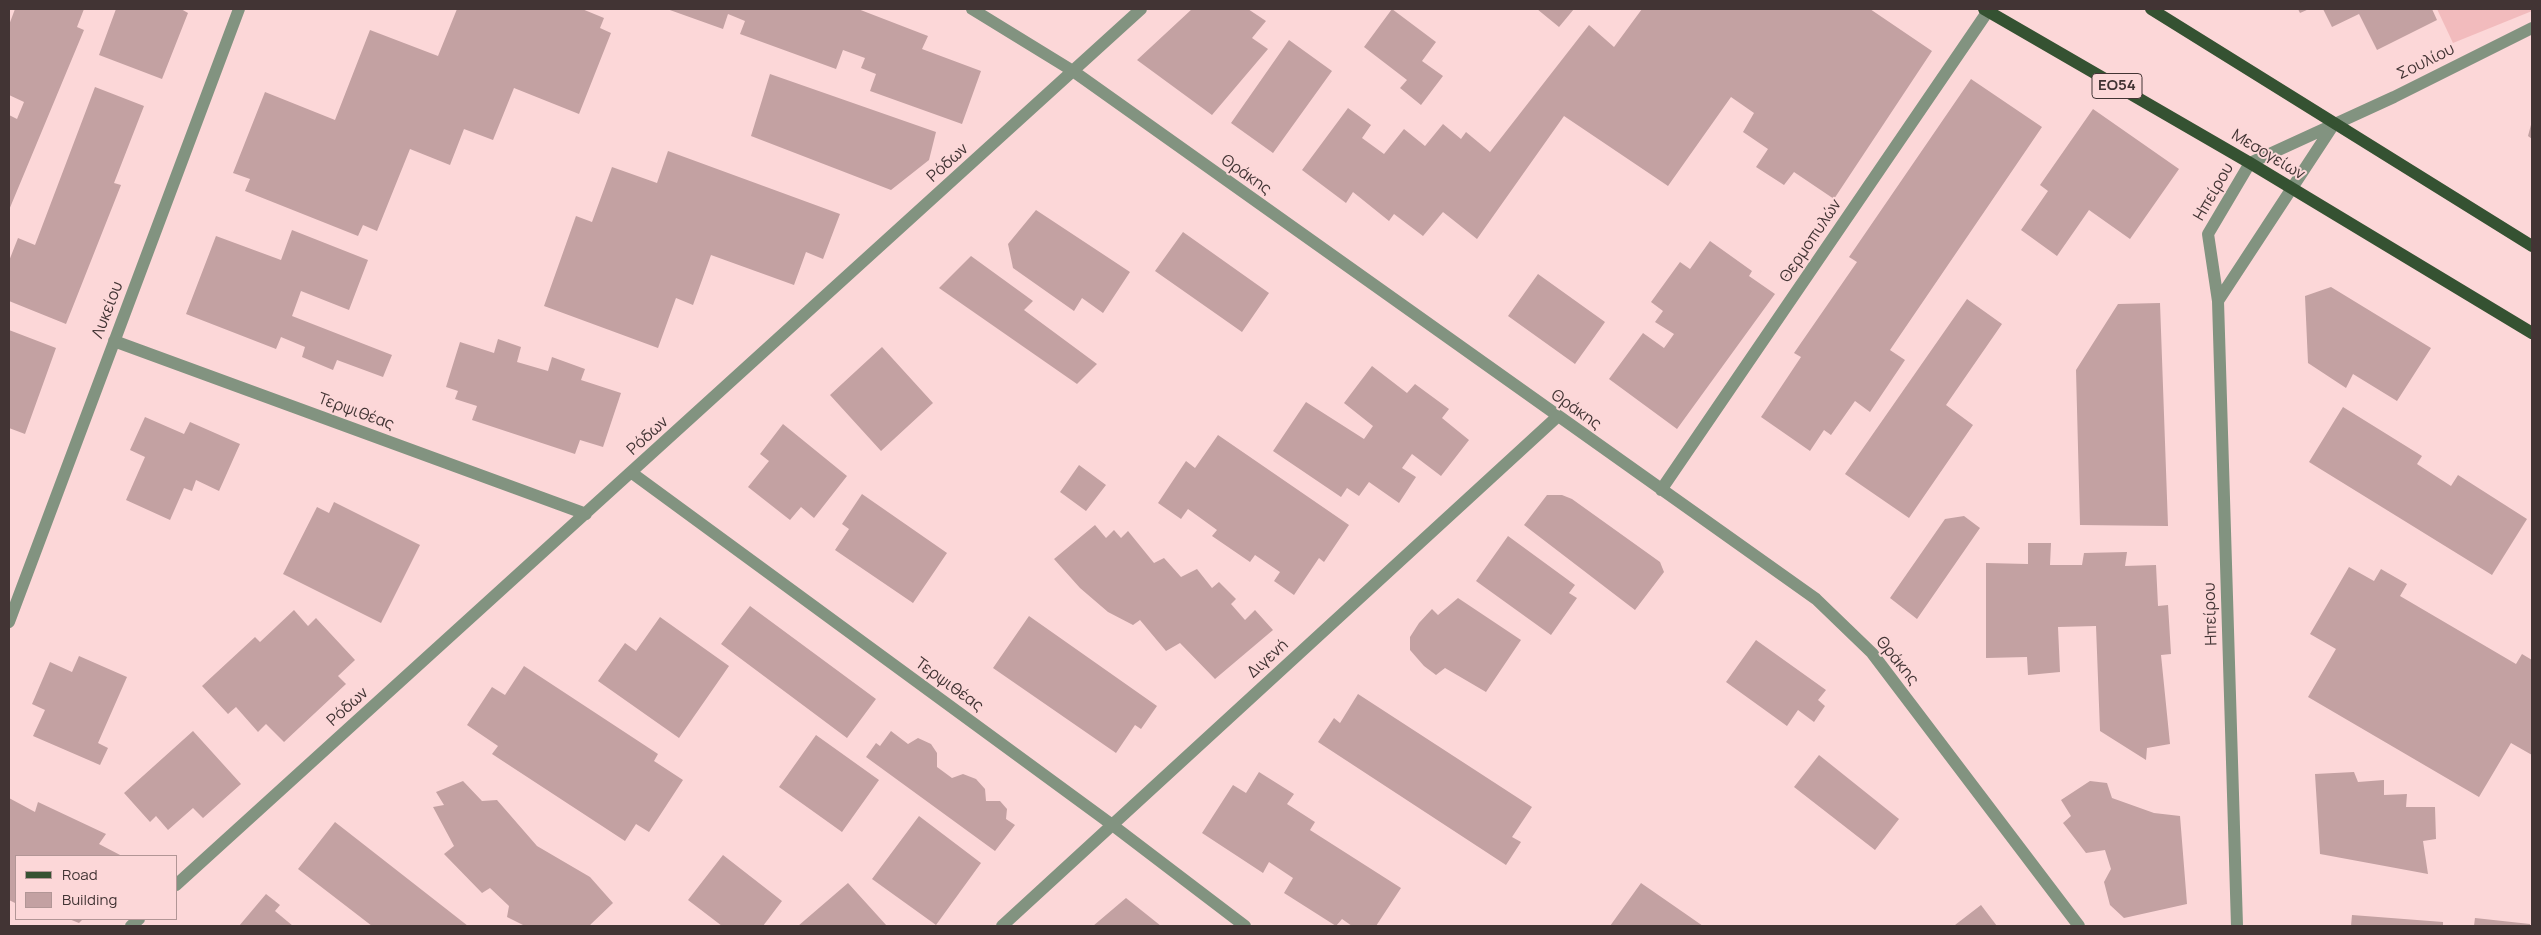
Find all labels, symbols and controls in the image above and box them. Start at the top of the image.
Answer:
street label: Σουλίου [2394,40,2458,84]
road number: ΕΟ54 [2092,74,2142,98]
street label: Μεσογείων [2228,126,2308,184]
street label: Ρόδων [923,140,973,186]
street label: Θράκης [1217,151,1275,199]
street label: Ηπείρου [2190,160,2238,224]
street label: Θερμοπυλών [1776,196,1846,286]
street label: Λυκείου [88,279,128,341]
street label: Θράκης [1547,386,1605,434]
street label: Τερψιθέας [315,389,397,435]
street label: Ρόδων [623,413,673,459]
street label: Ηπείρου [2200,582,2222,646]
street label: Θράκης [1872,633,1922,689]
street label: Διγενή [1244,636,1292,682]
street label: Τερψιθέας [911,654,987,716]
street label: Ρόδων [323,684,373,730]
legend [15,855,178,920]
text: Road [62,864,98,885]
text: Building [62,889,117,910]

